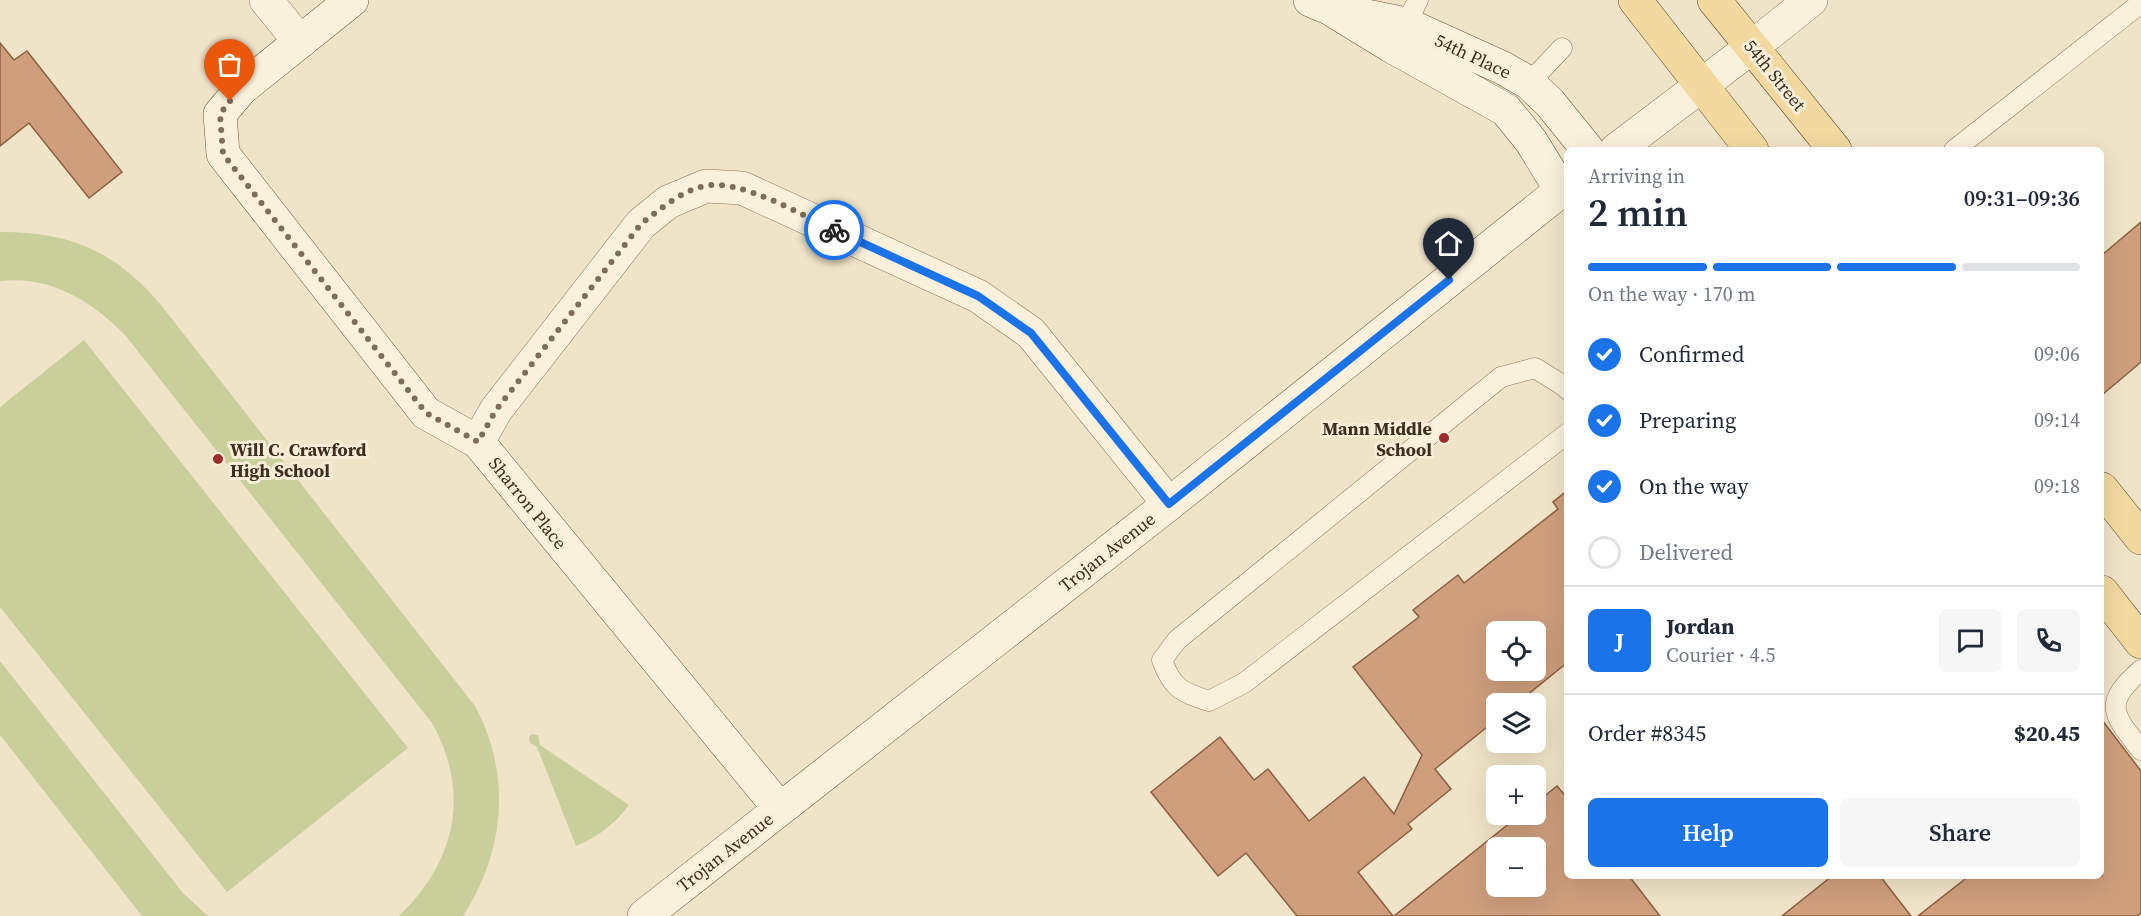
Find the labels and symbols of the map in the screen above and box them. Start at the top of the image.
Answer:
street label: 54th Place [1431,27,1515,85]
street label: 54th Street [1738,34,1812,116]
pin [204,39,255,101]
courier [804,200,864,260]
pin [1423,218,1474,280]
place label: Mann Middle School [1322,416,1432,462]
marker: Mann Middle School [1437,431,1451,445]
place label: Will C. Crawford High School [230,437,367,483]
marker: Will C. Crawford High School [211,452,225,466]
street label: Sharron Place [483,452,573,554]
street label: Trojan Avenue [1054,506,1160,598]
street label: Trojan Avenue [672,806,778,898]

